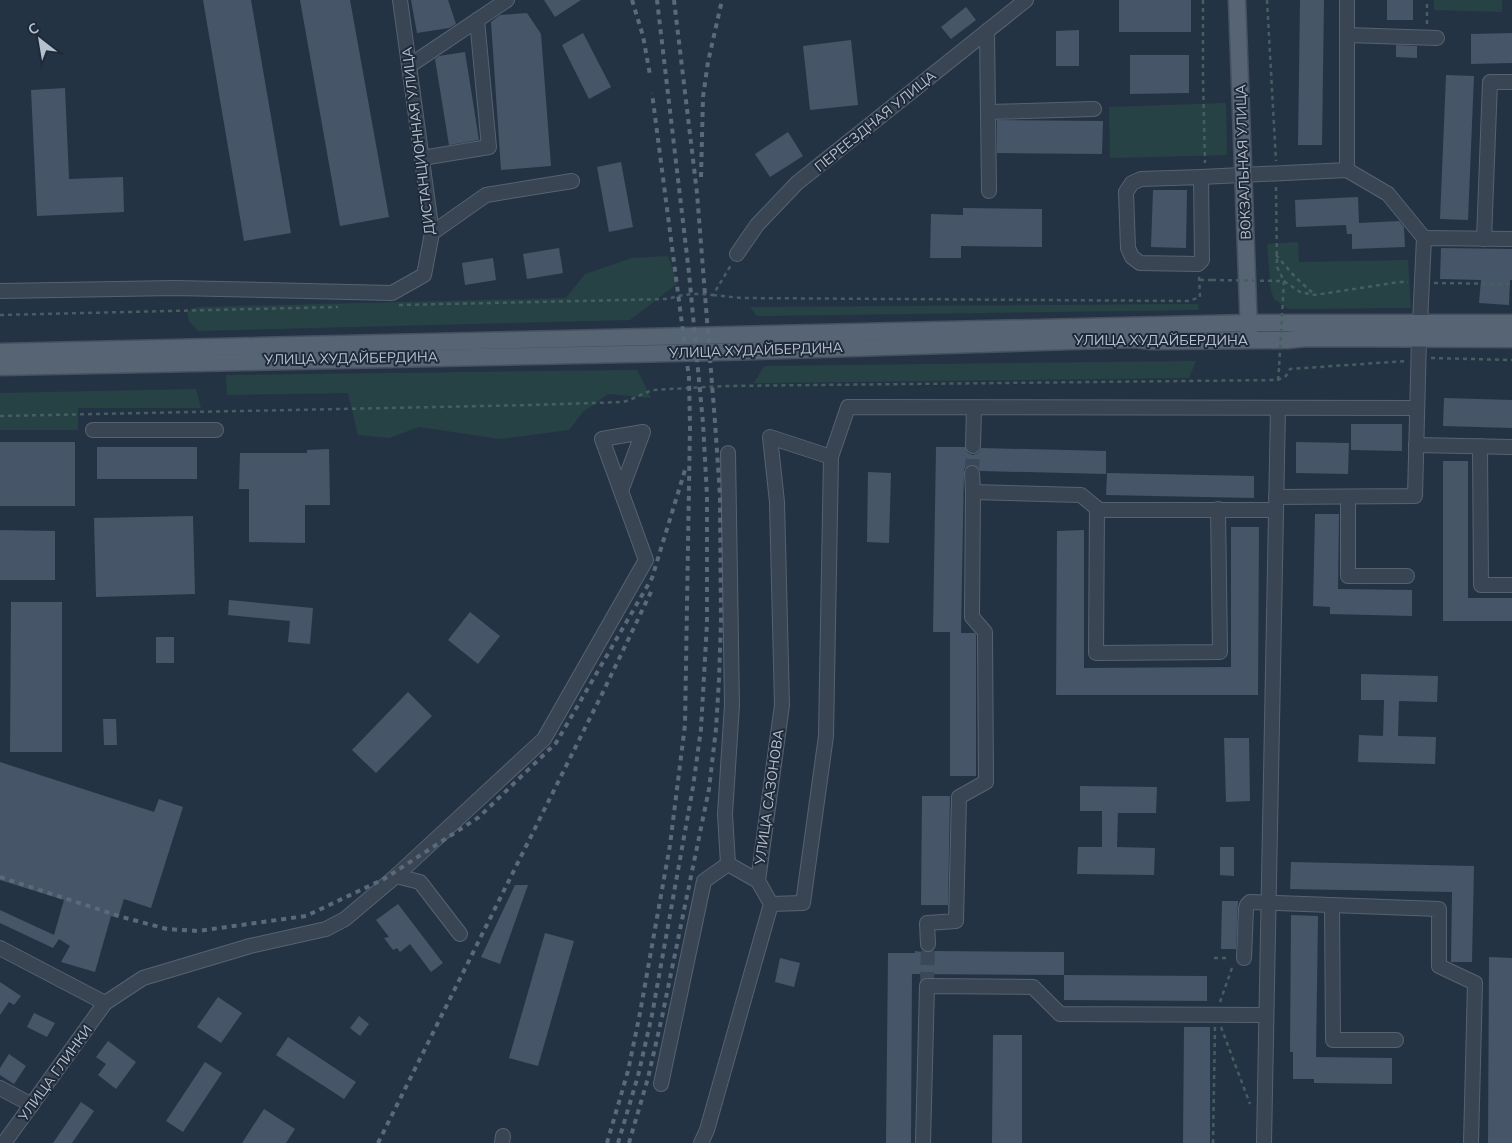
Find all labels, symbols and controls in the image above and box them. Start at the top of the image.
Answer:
north arrow [15,15,65,65]
text: С [25,19,42,39]
street label: ДИСТАНЦИОННАЯ УЛИЦА [397,45,438,236]
street label: ПЕРЕЕЗДНАЯ УЛИЦА [811,66,940,176]
street label: ВОКЗАЛЬНАЯ УЛИЦА [1231,83,1255,240]
street label: УЛИЦА ХУДАЙБЕРДИНА [1073,331,1249,349]
street label: УЛИЦА ХУДАЙБЕРДИНА [668,338,844,362]
street label: УЛИЦА ХУДАЙБЕРДИНА [263,347,439,369]
street label: УЛИЦА САЗОНОВА [750,728,788,867]
street label: УЛИЦА ГЛИНКИ [13,1021,96,1125]

